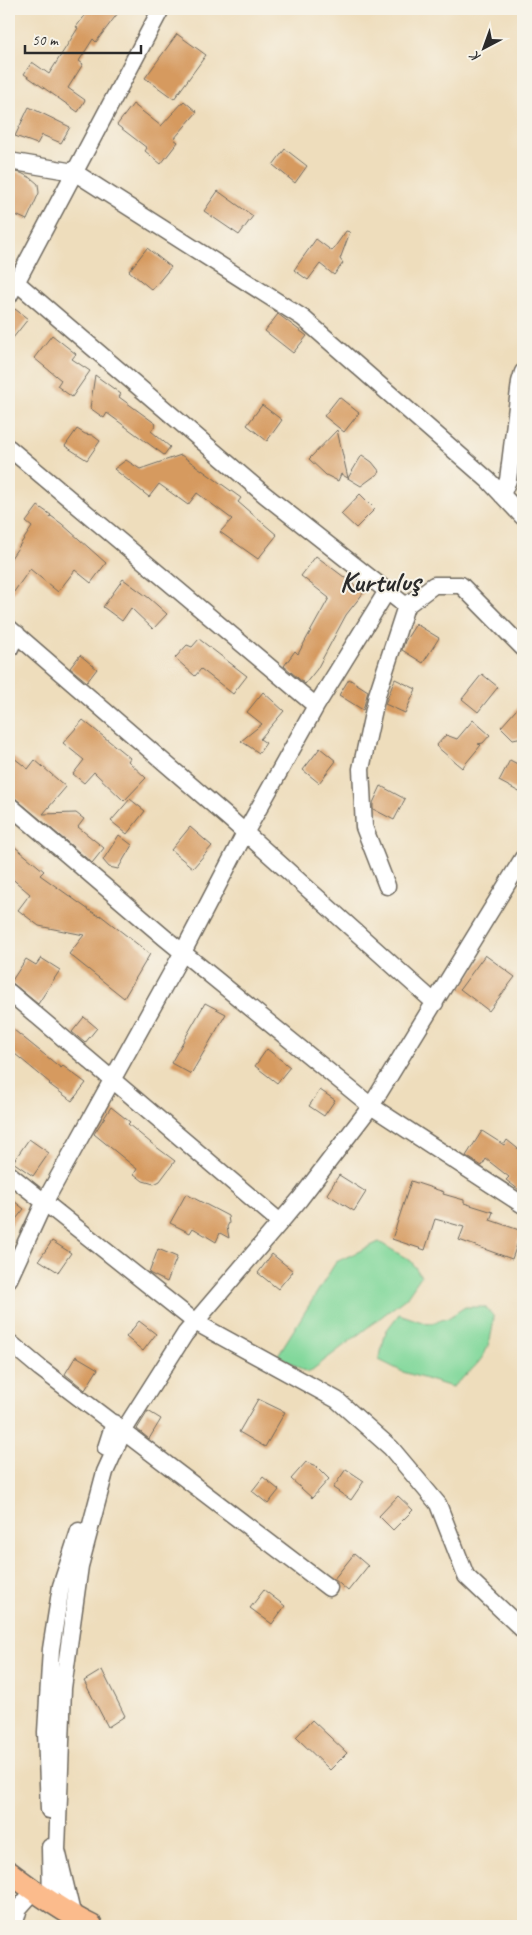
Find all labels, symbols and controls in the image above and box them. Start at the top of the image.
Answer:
scale bar [25,22,141,54]
north arrow [460,22,510,72]
text: 50 m [32,31,59,50]
text: K [465,47,484,66]
district label: Kurtuluş [340,563,423,600]

